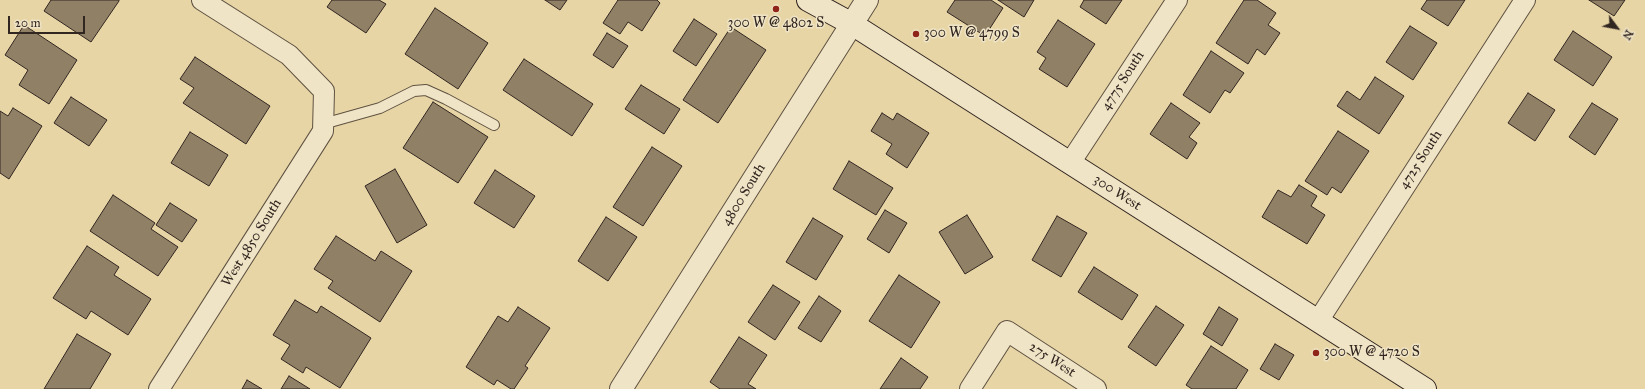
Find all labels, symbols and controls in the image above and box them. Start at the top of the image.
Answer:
marker: 300 W @ 4802 S [771,4,781,14]
scale bar [10,8,87,34]
north arrow [1597,8,1637,48]
text: 20 m [15,16,41,30]
place label: 300 W @ 4802 S [728,16,824,32]
place label: 300 W @ 4799 S [924,26,1020,42]
text: N [1620,27,1636,42]
marker: 300 W @ 4799 S [911,29,921,39]
street label: 4775 South [1098,48,1148,114]
street label: 4725 South [1396,128,1446,192]
street label: 4800 South [718,161,770,229]
street label: 300 West [1090,171,1144,215]
street label: West 4850 South [218,196,286,290]
street label: 275 West [1026,339,1078,381]
place label: 300 W @ 4720 S [1324,345,1420,361]
marker: 300 W @ 4720 S [1311,348,1321,358]

